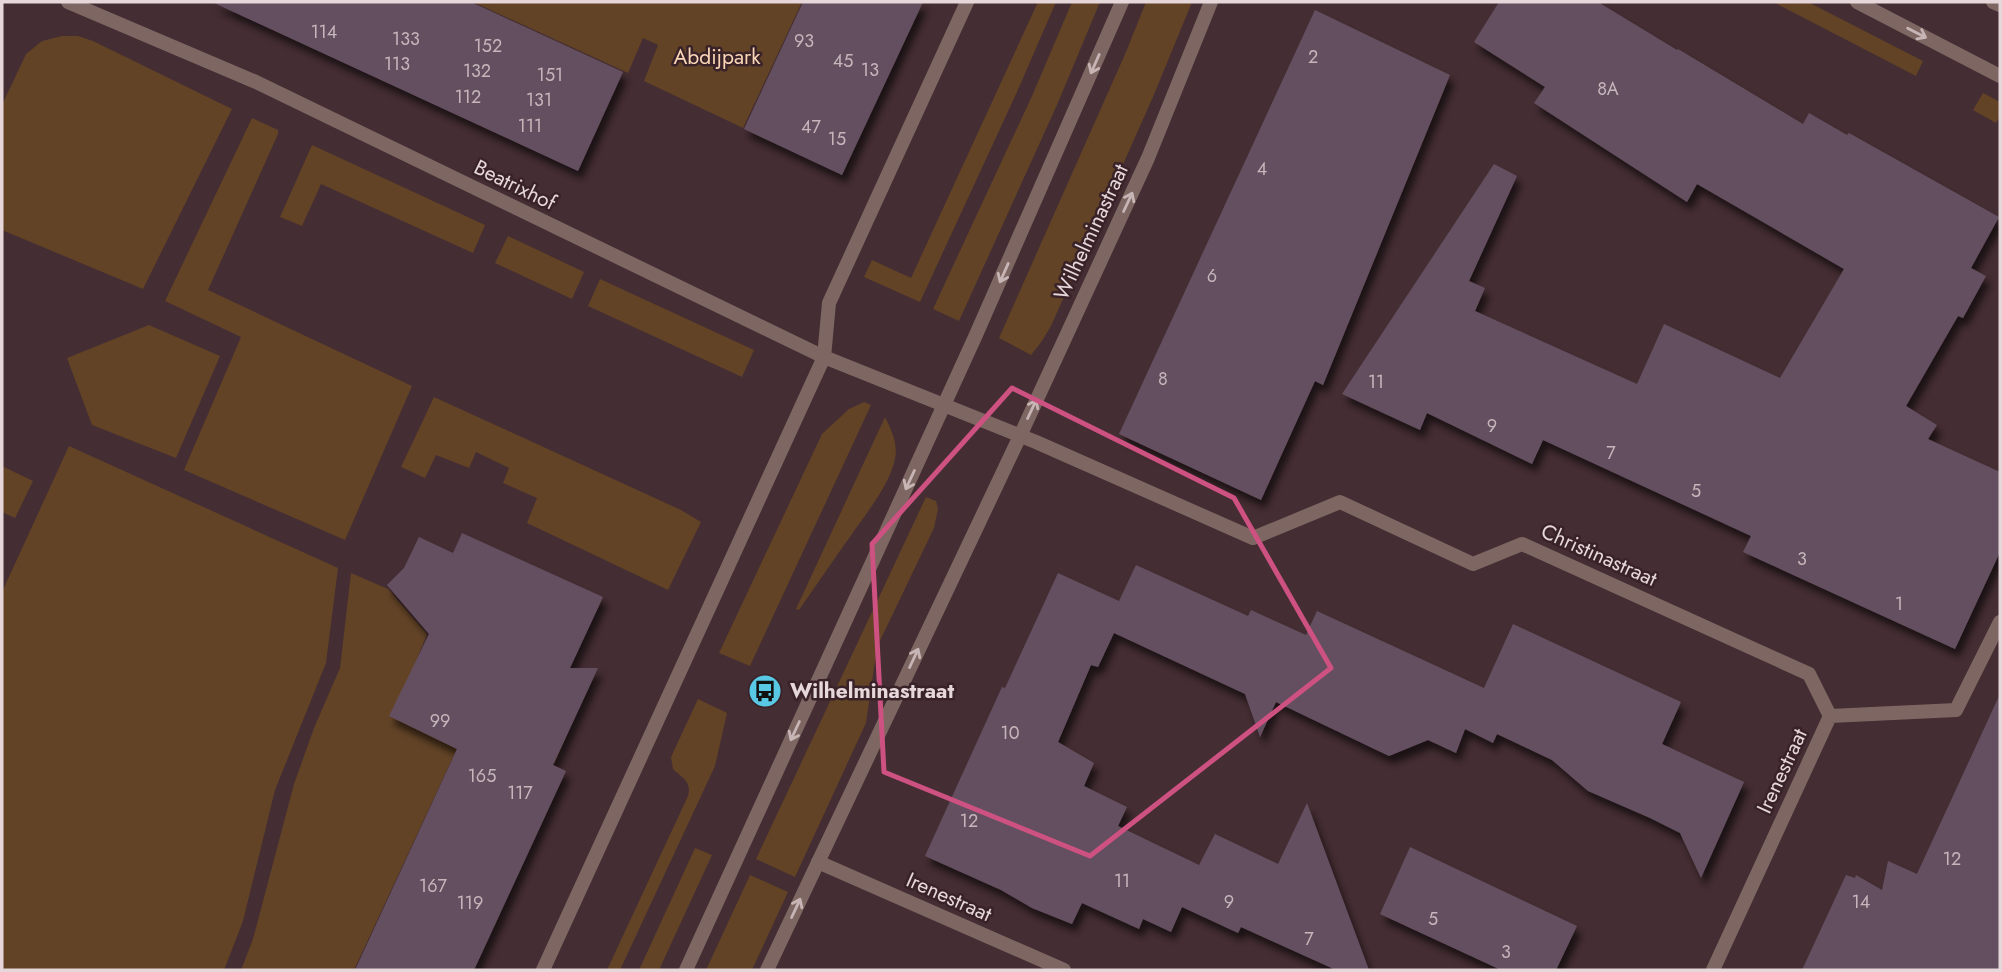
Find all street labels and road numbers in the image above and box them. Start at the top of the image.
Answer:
street label: Beatrixhof [469,152,562,218]
street label: Wilhelminastraat [1046,159,1136,305]
street label: Christinastraat [1536,516,1662,594]
street label: Irenestraat [1749,724,1815,818]
street label: Irenestraat [901,865,997,929]

